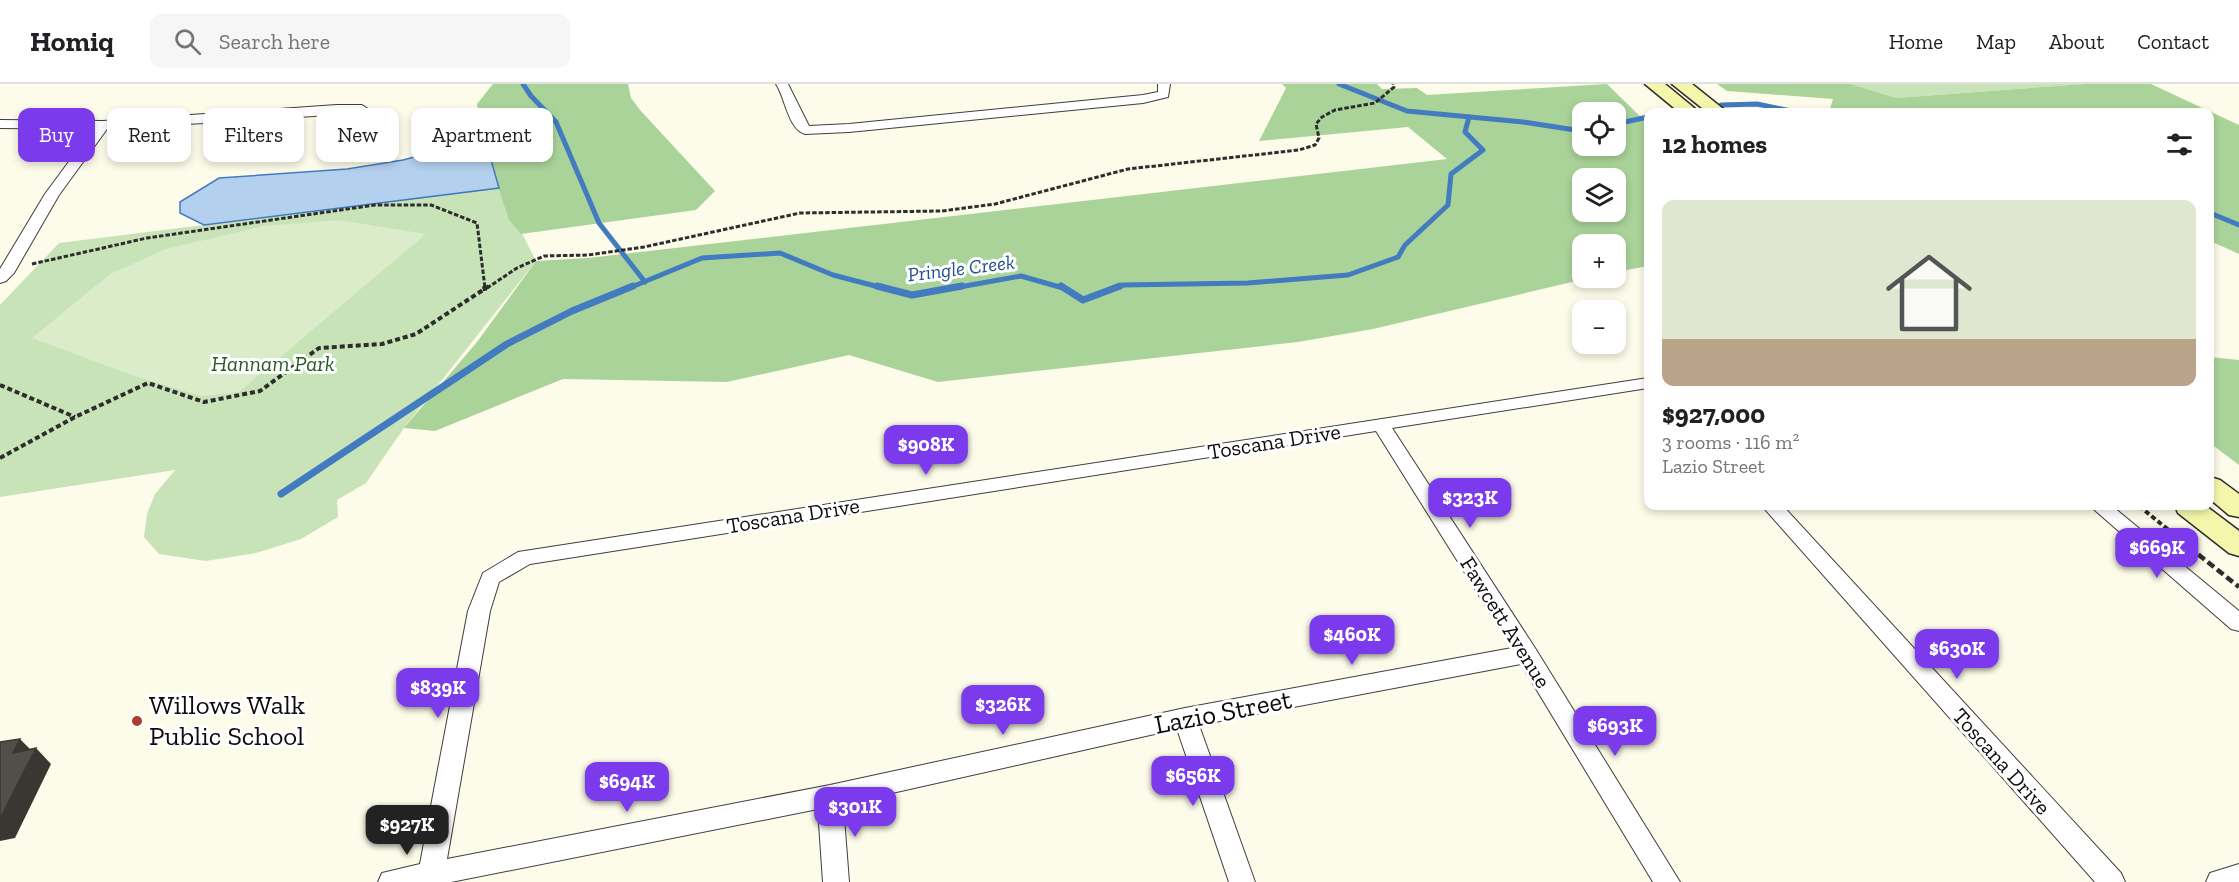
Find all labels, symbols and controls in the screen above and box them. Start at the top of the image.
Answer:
search box [150,14,570,68]
text: Homiq [30,25,114,58]
icon: search [171,25,204,58]
text: Search here [219,28,330,55]
text: Home [1889,29,1943,54]
text: Map [1976,29,2016,54]
text: About [2049,29,2104,54]
text: Contact [2137,29,2209,54]
map controls [1572,102,1626,354]
button: locate [1572,102,1626,156]
chip: Buy [18,108,95,162]
chip: Rent [107,108,191,162]
chip: Filters [203,108,304,162]
chip: New [316,108,399,162]
chip: Apartment [411,108,553,162]
text: 12 homes [1662,128,1767,160]
icon: filters [2163,128,2196,161]
button: layers [1572,168,1626,222]
button: + [1572,234,1626,288]
icon: home [1875,239,1983,347]
water label: Pringle Creek [906,250,1016,286]
button: − [1572,300,1626,354]
park label: Hannam Park [211,350,335,377]
text: $927,000 [1662,398,1765,430]
street label: Toscana Drive [1206,418,1342,465]
pin: $908K [884,425,968,476]
text: 3 rooms · 116 m² [1662,430,1799,454]
text: $908K [898,432,954,456]
text: Lazio Street [1662,454,1765,478]
pin: $323K [1428,478,1512,529]
text: $323K [1442,485,1498,509]
street label: Toscana Drive [725,492,861,539]
pin: $669K [2115,528,2199,579]
text: $669K [2129,535,2185,559]
street label: Fawcett Avenue [1454,552,1557,693]
pin: $460K [1310,615,1394,666]
text: $460K [1324,622,1380,646]
pin: $630K [1915,629,1999,680]
text: $630K [1929,636,1985,660]
pin: $839K [396,668,480,719]
text: $839K [410,675,466,699]
street label: Lazio Street [1152,683,1294,741]
pin: $326K [961,685,1045,736]
place label: Willows Walk Public School [149,689,305,752]
text: $326K [975,692,1031,716]
street label: Toscana Drive [1947,703,2056,820]
pin: $693K [1573,706,1657,757]
text: $693K [1587,713,1643,737]
marker: Willows Walk Public School [130,714,144,728]
pin: $656K [1151,756,1235,807]
pin: $694K [585,762,669,813]
text: $656K [1165,763,1221,787]
text: $694K [599,769,655,793]
pin: $301K [813,787,897,838]
text: $301K [828,794,882,818]
pin: $927K [365,805,449,856]
text: $927K [380,812,434,836]

